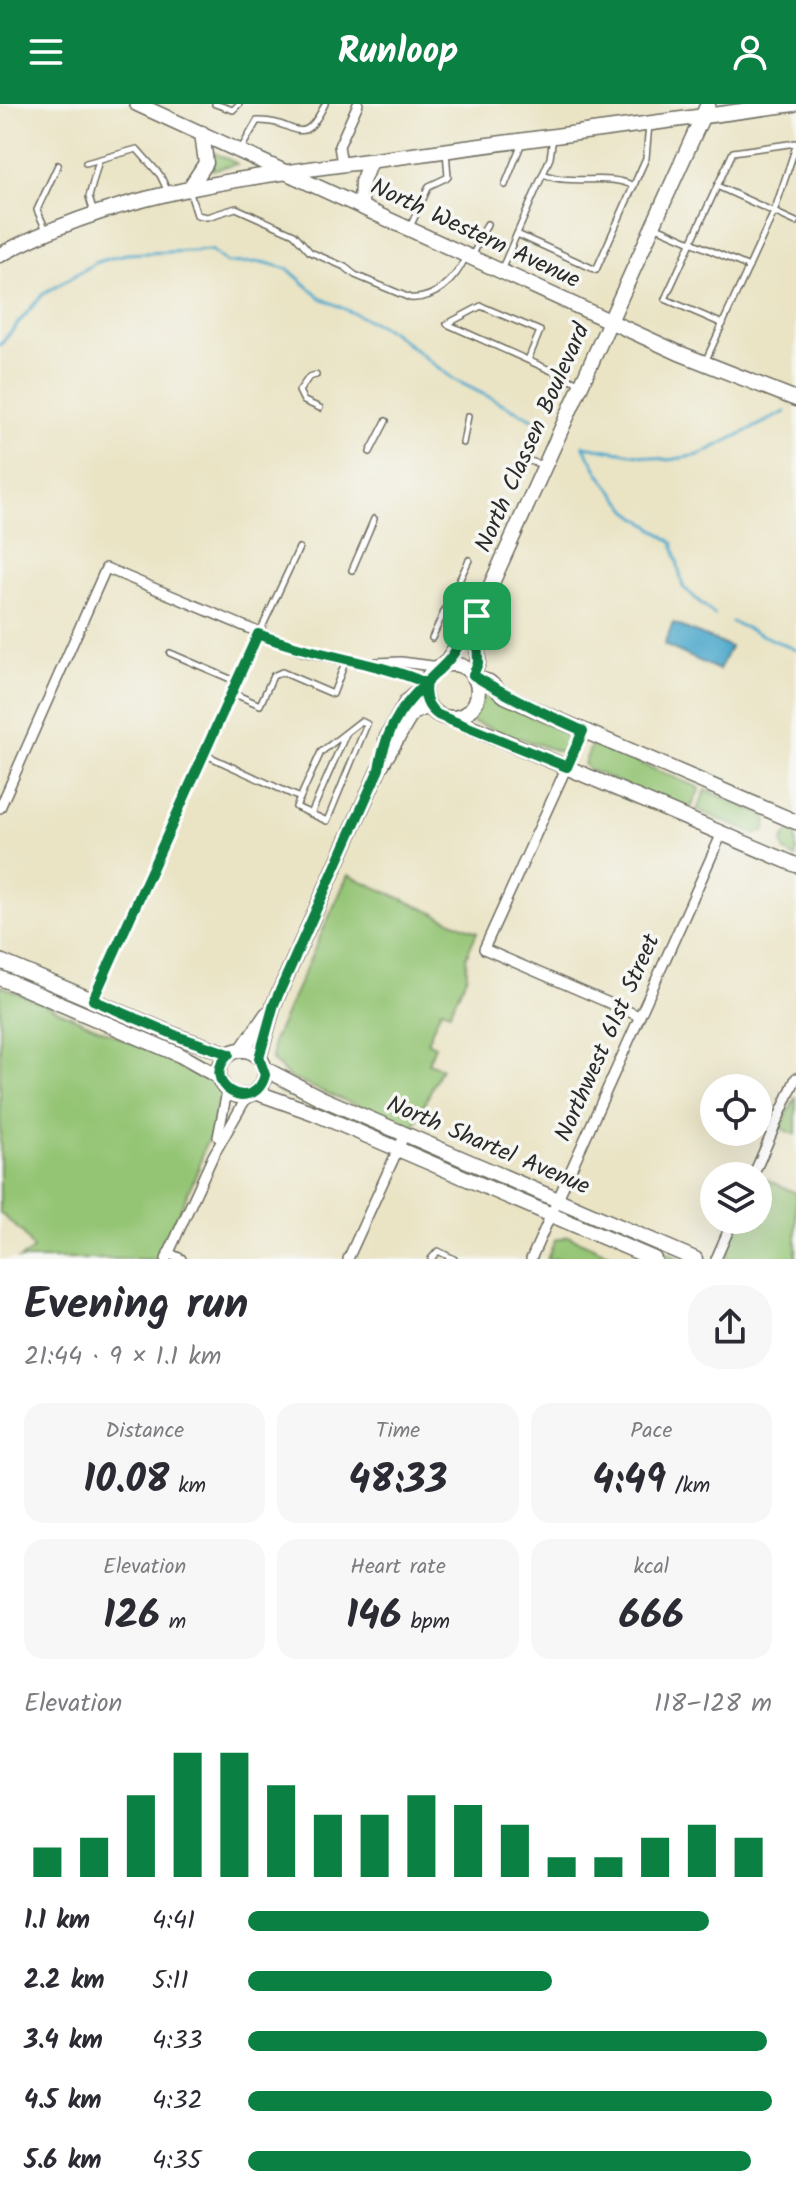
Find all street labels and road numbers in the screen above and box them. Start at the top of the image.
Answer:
street label: North Western Avenue [364,168,587,300]
street label: North Classen Boulevard [465,316,602,559]
street label: Northwest 61st Street [545,927,672,1148]
street label: North Shartel Avenue [380,1085,596,1207]

